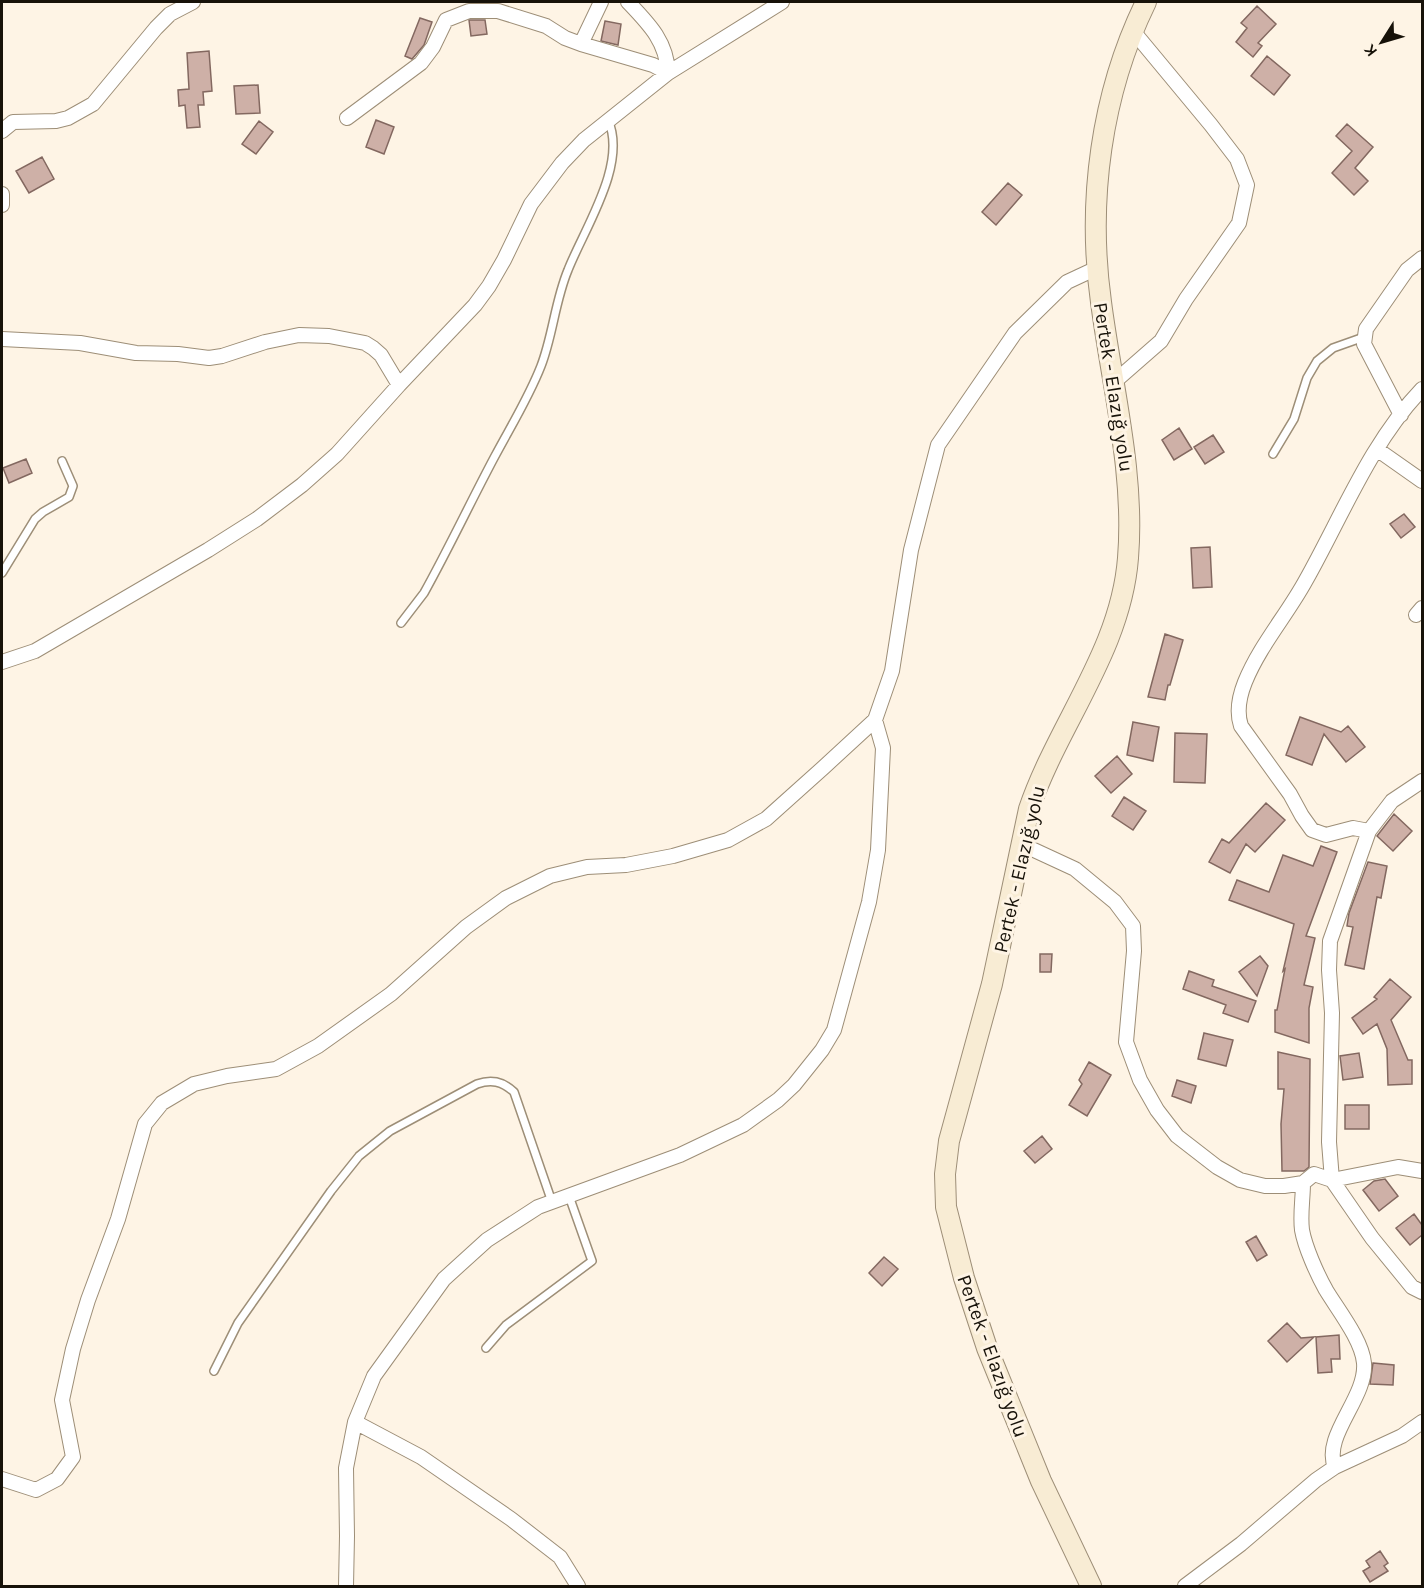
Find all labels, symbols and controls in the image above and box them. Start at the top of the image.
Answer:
north arrow [1352,12,1412,72]
text: K [1359,40,1381,61]
street label: Pertek - Elazığ yolu [1089,301,1138,474]
street label: Pertek - Elazığ yolu [989,783,1050,955]
street label: Pertek - Elazığ yolu [952,1272,1033,1441]

